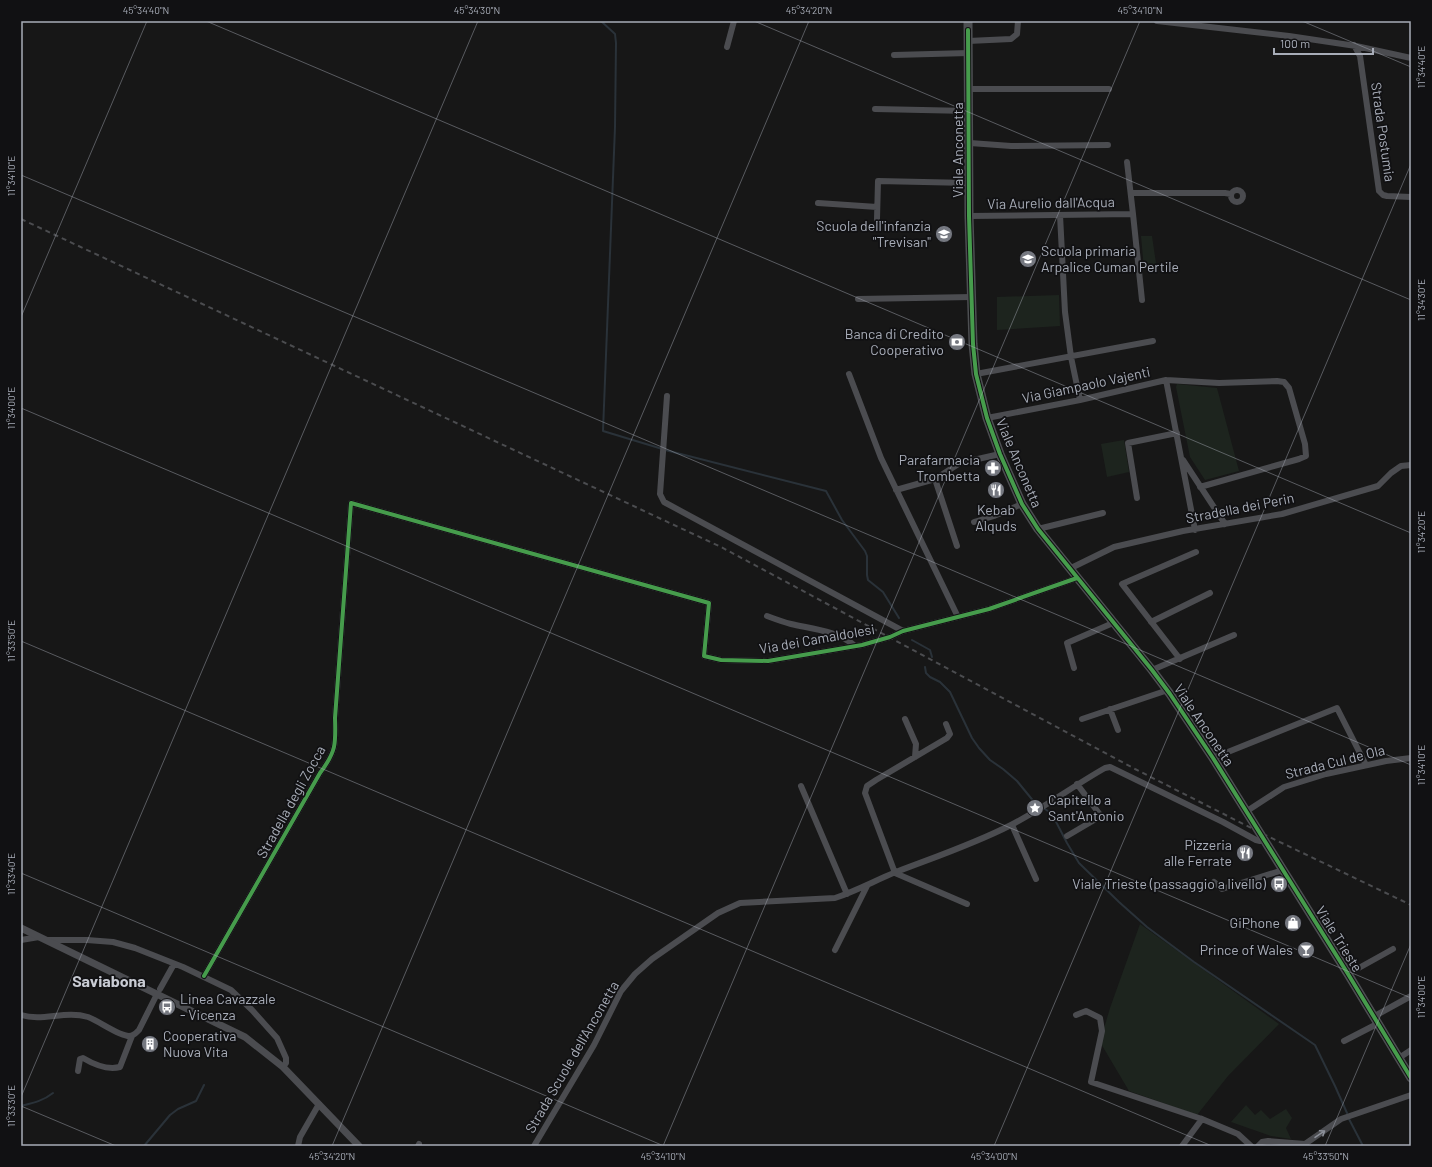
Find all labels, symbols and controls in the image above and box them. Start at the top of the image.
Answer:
text: 45°34'40"N [123,4,169,16]
text: 45°34'30"N [454,4,500,16]
text: 45°34'20"N [786,4,832,16]
text: 45°34'10"N [1118,4,1162,16]
scale bar [1274,30,1373,56]
text: 100 m [1280,36,1310,50]
text: 11°34'40"E [1415,46,1427,88]
street label: Strada Postumia [1368,81,1399,183]
street label: Viale Anconetta [949,102,966,198]
text: 11°34'10"E [5,156,17,196]
street label: Via Aurelio dall'Acqua [987,193,1115,212]
place label: Scuola dell'infanzia "Trevisan" [816,217,931,250]
school or university icon: Scuola dell'infanzia "Trevisan" [934,224,954,244]
place label: Scuola primaria Arpalice Cuman Pertile [1041,242,1179,275]
school or university icon: Scuola primaria Arpalice Cuman Pertile [1018,249,1038,269]
text: 11°34'30"E [1415,279,1427,321]
place label: Banca di Credito Cooperativo [845,325,944,358]
bank icon: Banca di Credito Cooperativo [947,332,967,352]
street label: Via Giampaolo Vajenti [1020,363,1152,406]
text: 11°34'00"E [5,387,17,429]
street label: Viale Anconetta [993,416,1046,510]
place label: Parafarmacia Trombetta [899,451,980,484]
pharmacy icon: Parafarmacia Trombetta [983,458,1003,478]
restaurant icon: Kebab Alquds [986,480,1006,500]
street label: Stradella dei Perin [1184,489,1296,526]
place label: Kebab Alquds [975,501,1017,534]
text: 11°34'20"E [1415,511,1427,553]
text: 11°33'50"E [5,620,17,662]
street label: Via dei Camaldolesi [758,620,876,657]
street label: Viale Anconetta [1171,680,1238,769]
street label: Strada Cul de Ola [1283,741,1386,782]
street label: Stradella degli Zocca [253,742,329,861]
text: 11°34'10"E [1415,745,1427,785]
place label: Capitello a Sant'Antonio [1048,791,1124,824]
place icon: Capitello a Sant'Antonio [1025,798,1045,818]
place label: Pizzeria alle Ferrate [1164,836,1232,869]
restaurant icon: Pizzeria alle Ferrate [1235,843,1255,863]
text: 11°33'40"E [5,853,17,895]
bus stop icon: Viale Trieste (passaggio a livello) [1269,874,1289,894]
place label: Viale Trieste (passaggio a livello) [1072,875,1266,892]
street label: Viale Trieste [1312,903,1366,975]
shop icon: GiPhone [1283,913,1303,933]
place label: GiPhone [1230,914,1280,931]
bar icon: Prince of Wales [1296,940,1316,960]
place label: Prince of Wales [1200,941,1293,958]
district label: Saviabona [72,971,146,990]
text: 11°34'00"E [1415,976,1427,1018]
street label: Strada Scuole dell'Anconetta [521,978,622,1136]
place label: Linea Cavazzale - Vicenza [180,990,276,1023]
bus stop icon: Linea Cavazzale - Vicenza [157,997,177,1017]
place label: Cooperativa Nuova Vita [163,1027,236,1060]
building icon: Cooperativa Nuova Vita [140,1034,160,1054]
text: 11°33'30"E [5,1085,17,1127]
one-way arrow [1314,1130,1325,1138]
text: 45°34'20"N [309,1150,355,1162]
text: 45°34'10"N [641,1150,685,1162]
text: 45°34'00"N [971,1150,1017,1162]
text: 45°33'50"N [1303,1150,1349,1162]

